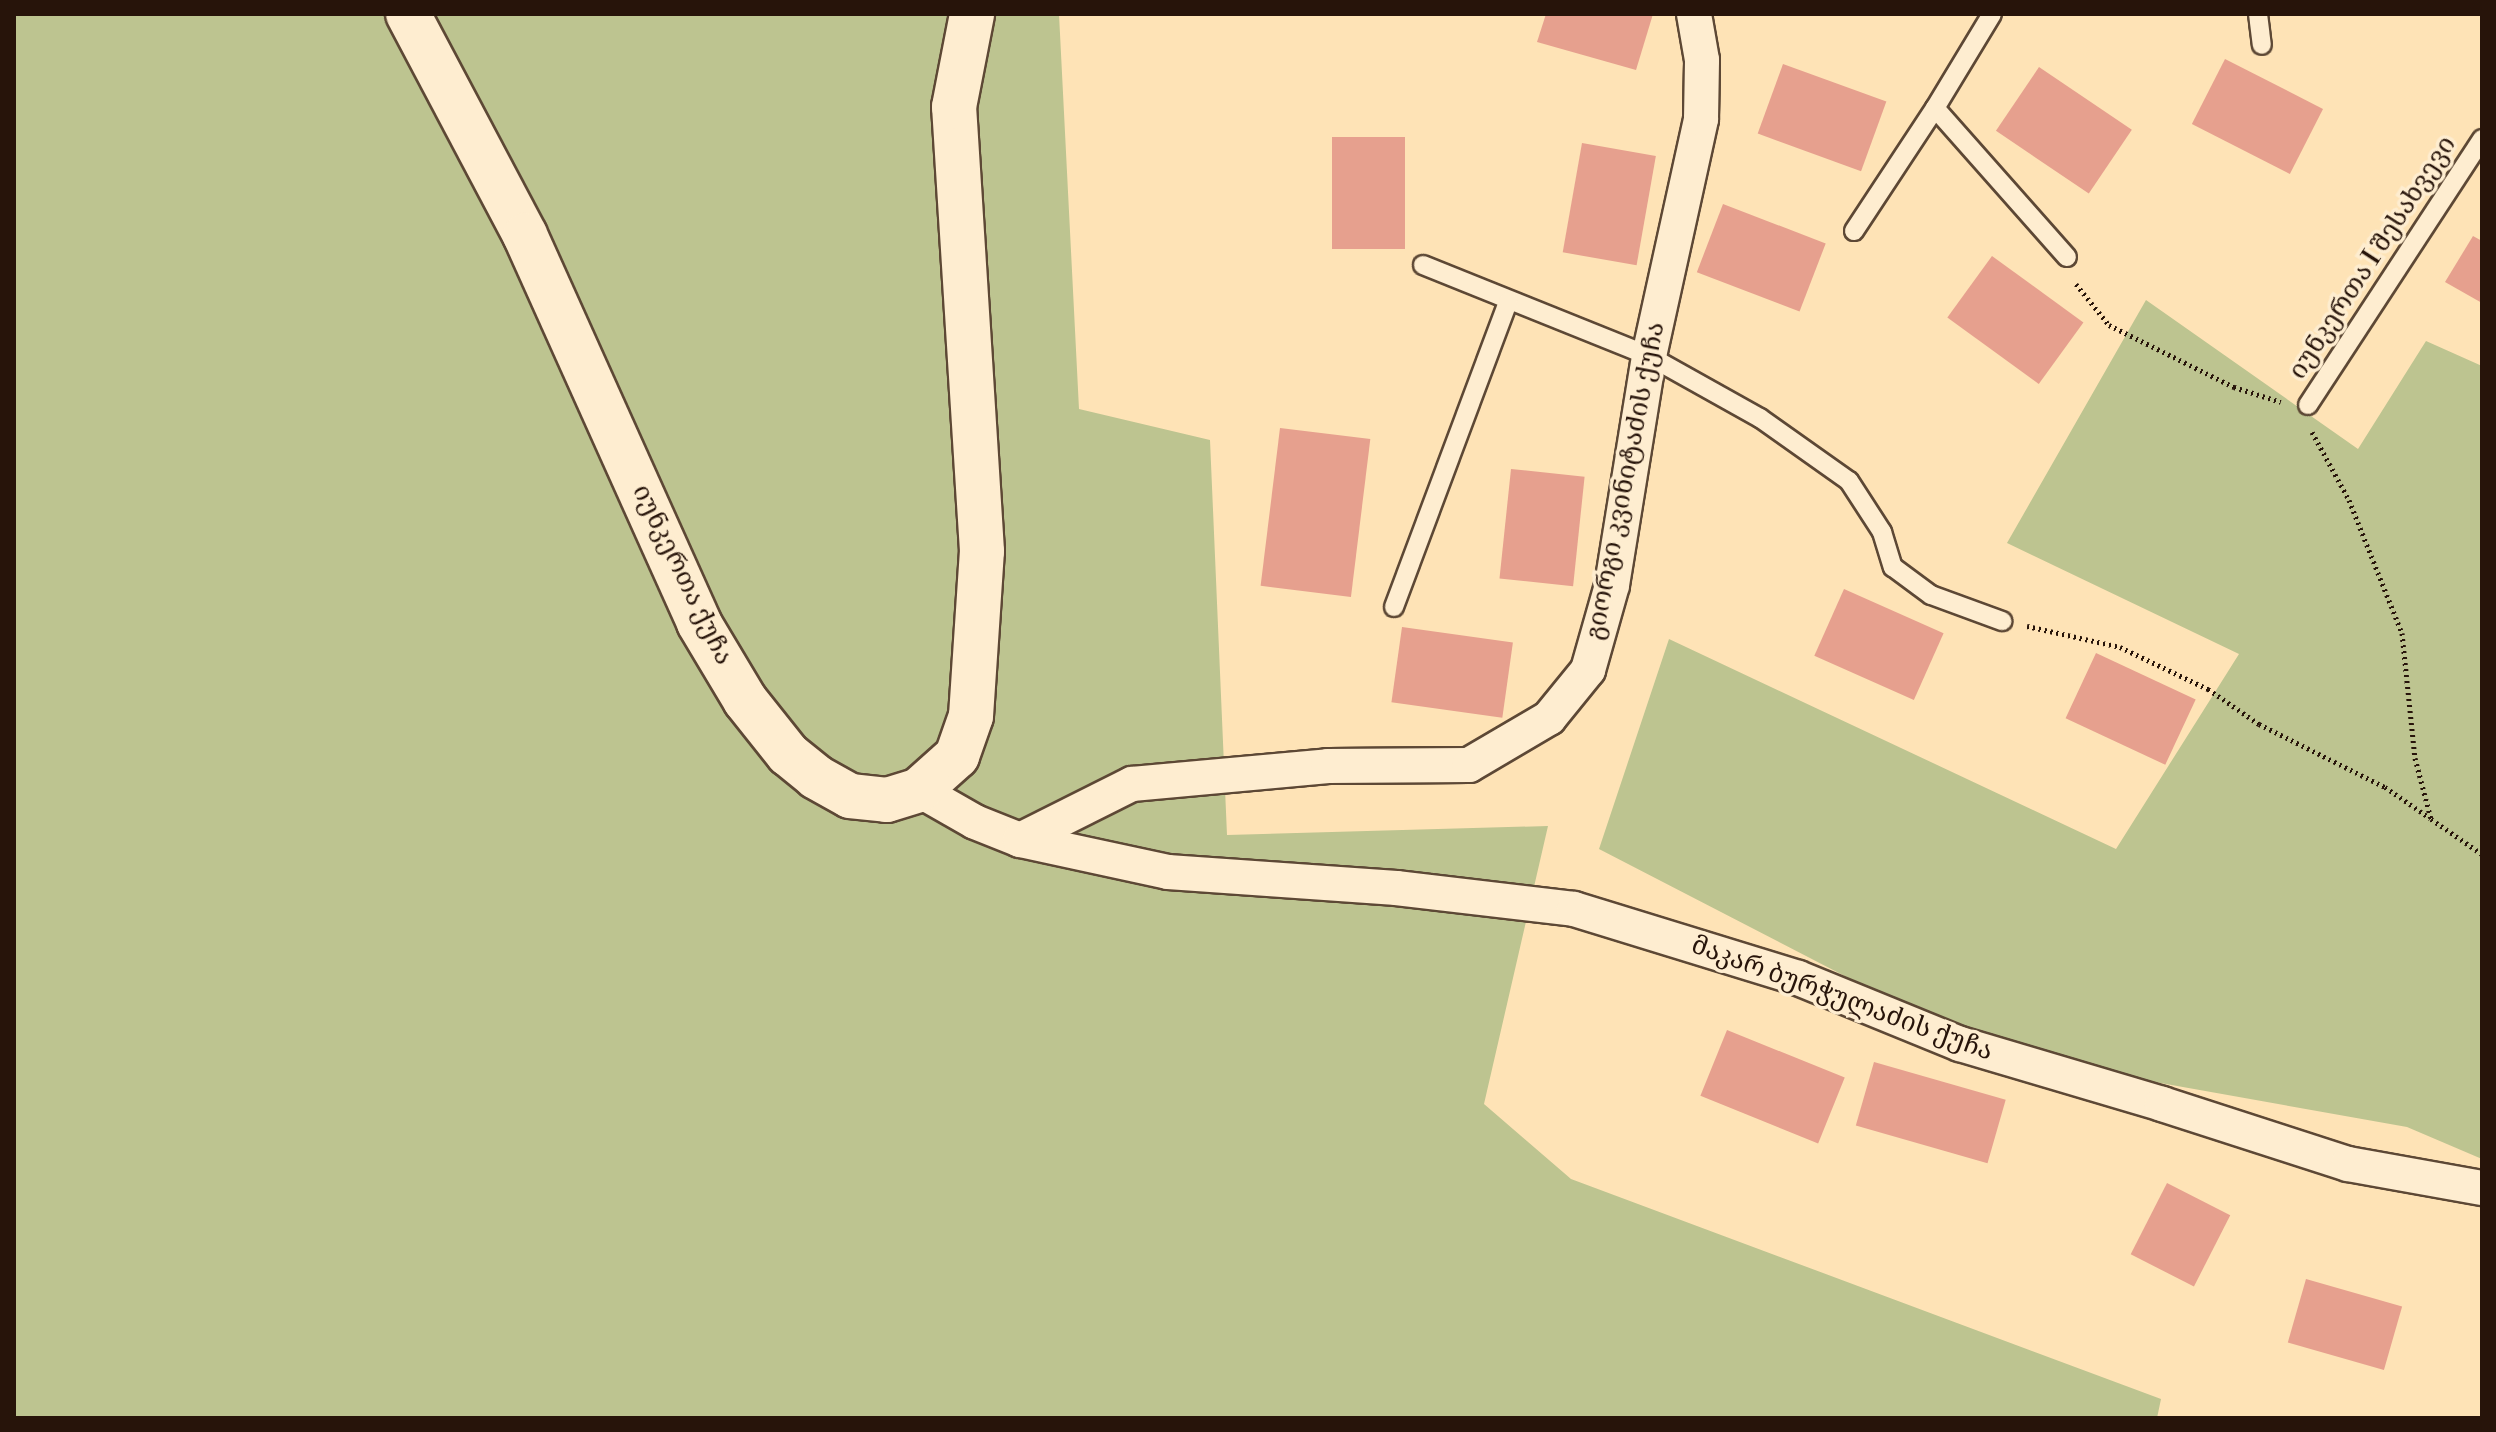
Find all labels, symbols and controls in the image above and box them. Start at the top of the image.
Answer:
street label: იუნკერთა I შესახვევი [2283,131,2463,385]
street label: გიორგი კვინიტაძის ქუჩა [1580,319,1672,643]
street label: იუნკერთა ქუჩა [625,480,739,670]
street label: მაკარ ბურჭულაძის ქუჩა [1687,930,1997,1068]

